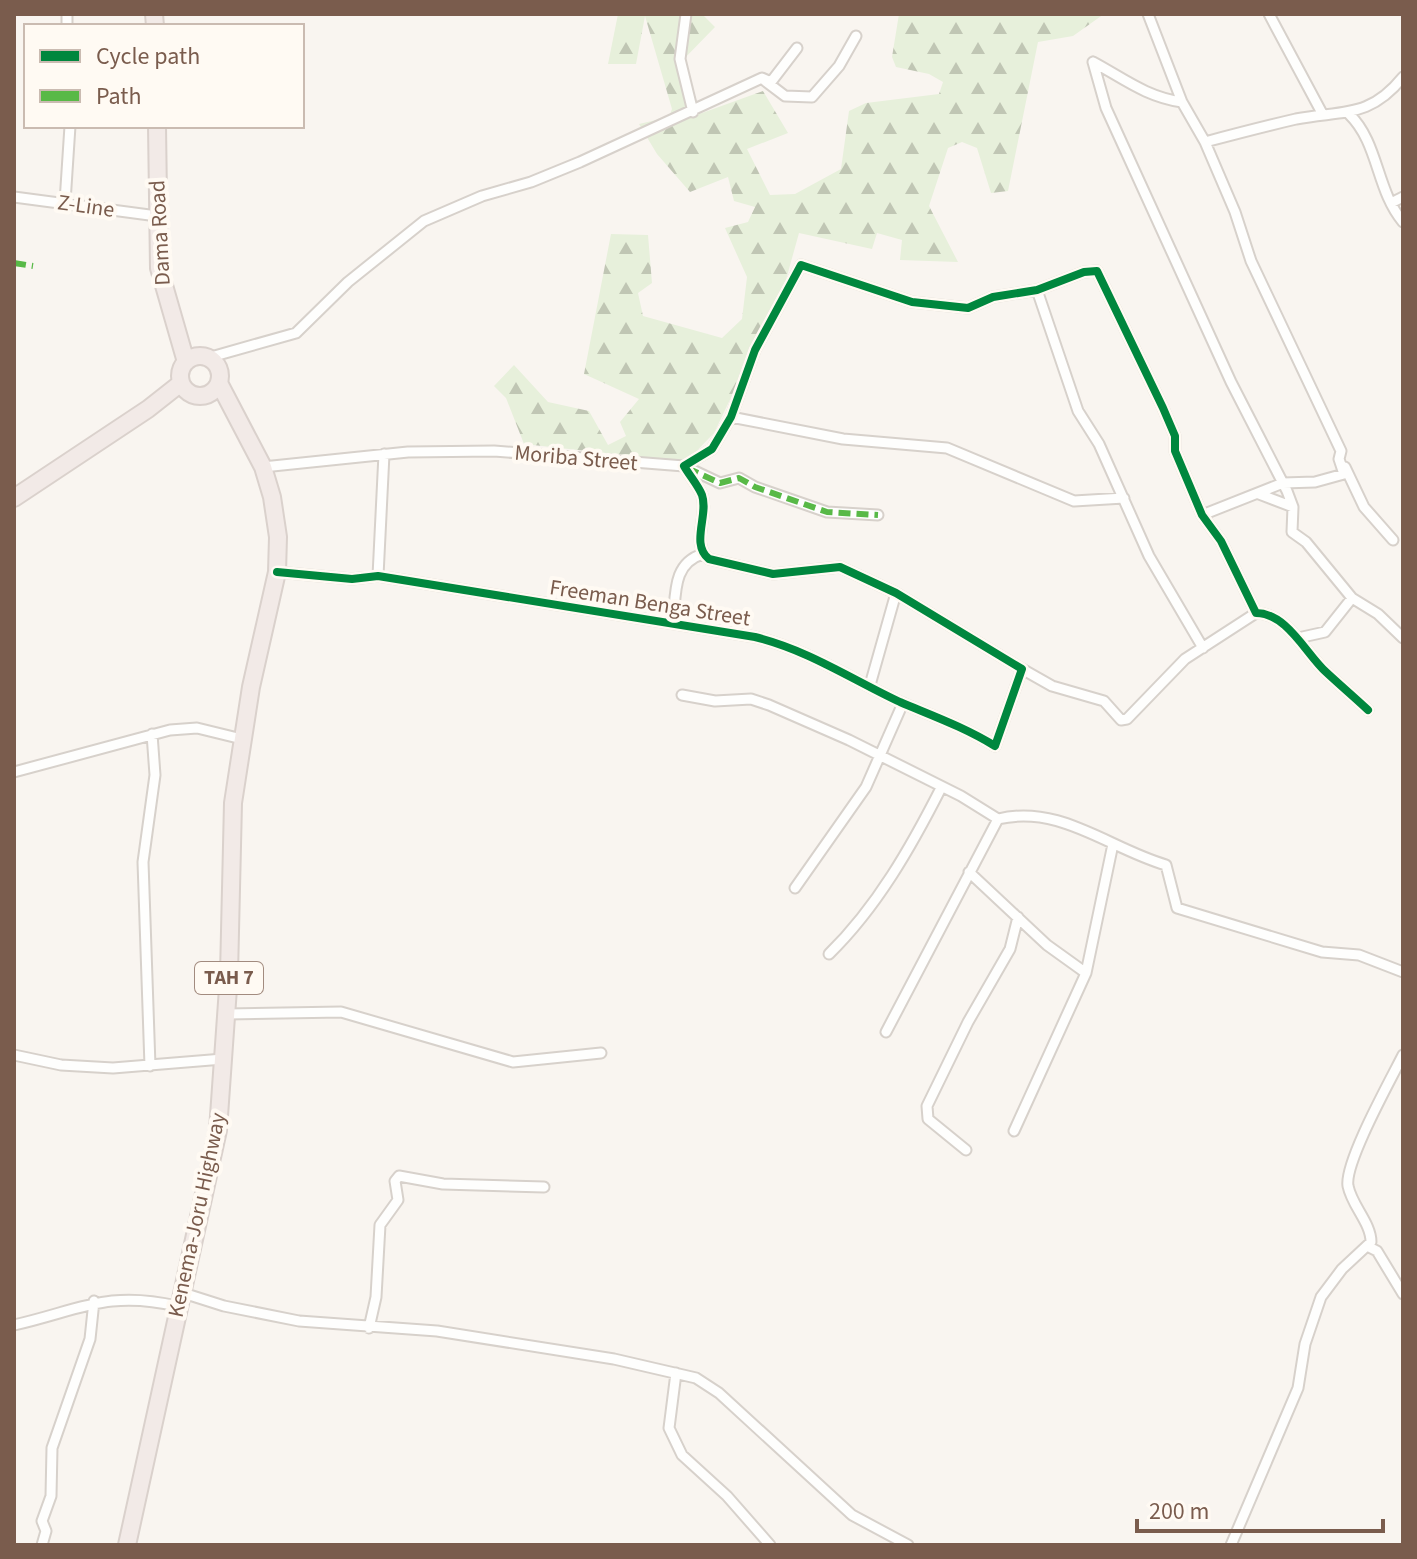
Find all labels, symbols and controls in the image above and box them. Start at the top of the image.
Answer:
legend [24,24,304,128]
text: Cycle path [96,39,200,74]
text: Path [96,79,142,114]
street label: Dama Road [141,179,179,287]
street label: Z-Line [56,186,117,226]
street label: Moriba Street [513,437,639,479]
street label: Freeman Benga Street [547,571,753,635]
road number: TAH 7 [195,962,263,994]
street label: Kenema-Joru Highway [160,1109,234,1320]
scale bar [1137,1483,1383,1533]
text: 200 m [1149,1494,1209,1529]

